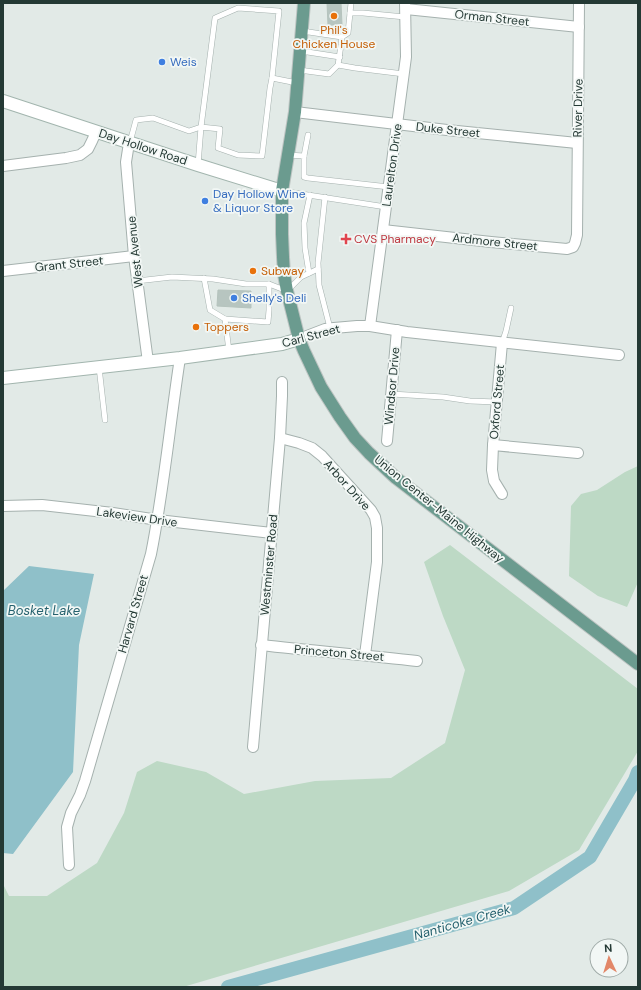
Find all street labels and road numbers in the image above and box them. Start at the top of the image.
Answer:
street label: Orman Street [454,6,530,30]
street label: River Drive [569,78,587,138]
street label: Duke Street [415,119,481,141]
street label: Laurelton Drive [378,122,406,208]
street label: Day Hollow Road [97,125,189,169]
street label: West Avenue [123,215,147,289]
street label: Ardmore Street [452,230,539,254]
street label: Grant Street [34,252,104,276]
street label: Carl Street [280,321,342,351]
street label: Windsor Drive [381,346,403,426]
street label: Oxford Street [486,364,508,440]
street label: Union Center-Maine Highway [371,452,507,567]
street label: Arbor Drive [320,456,374,514]
street label: Lakeview Drive [95,503,179,531]
street label: Westminster Road [257,514,281,616]
street label: Harvard Street [114,573,152,655]
street label: Princeton Street [293,641,385,665]

